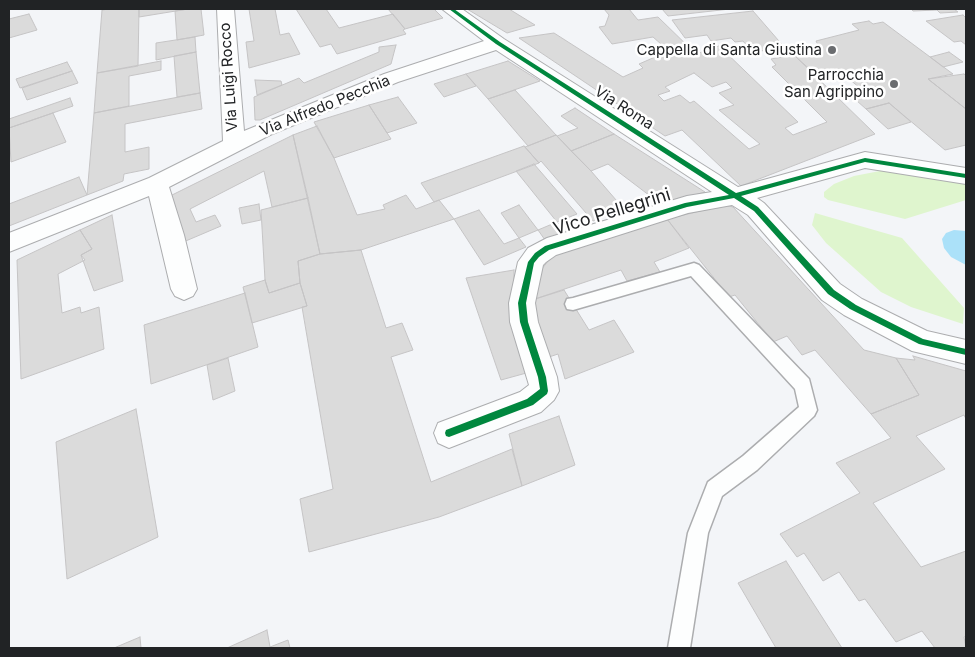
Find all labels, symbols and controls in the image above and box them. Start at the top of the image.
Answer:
street label: Via Luigi Rocco [216,22,242,132]
place label: Cappella di Santa Giustina [637,41,822,59]
marker: Cappella di Santa Giustina [826,44,838,56]
place label: Parrocchia San Agrippino [784,66,884,101]
street label: Via Alfredo Pecchia [257,72,393,140]
marker: Parrocchia San Agrippino [888,78,900,90]
street label: Via Roma [591,82,657,134]
street label: Vico Pellegrini [551,184,673,240]

